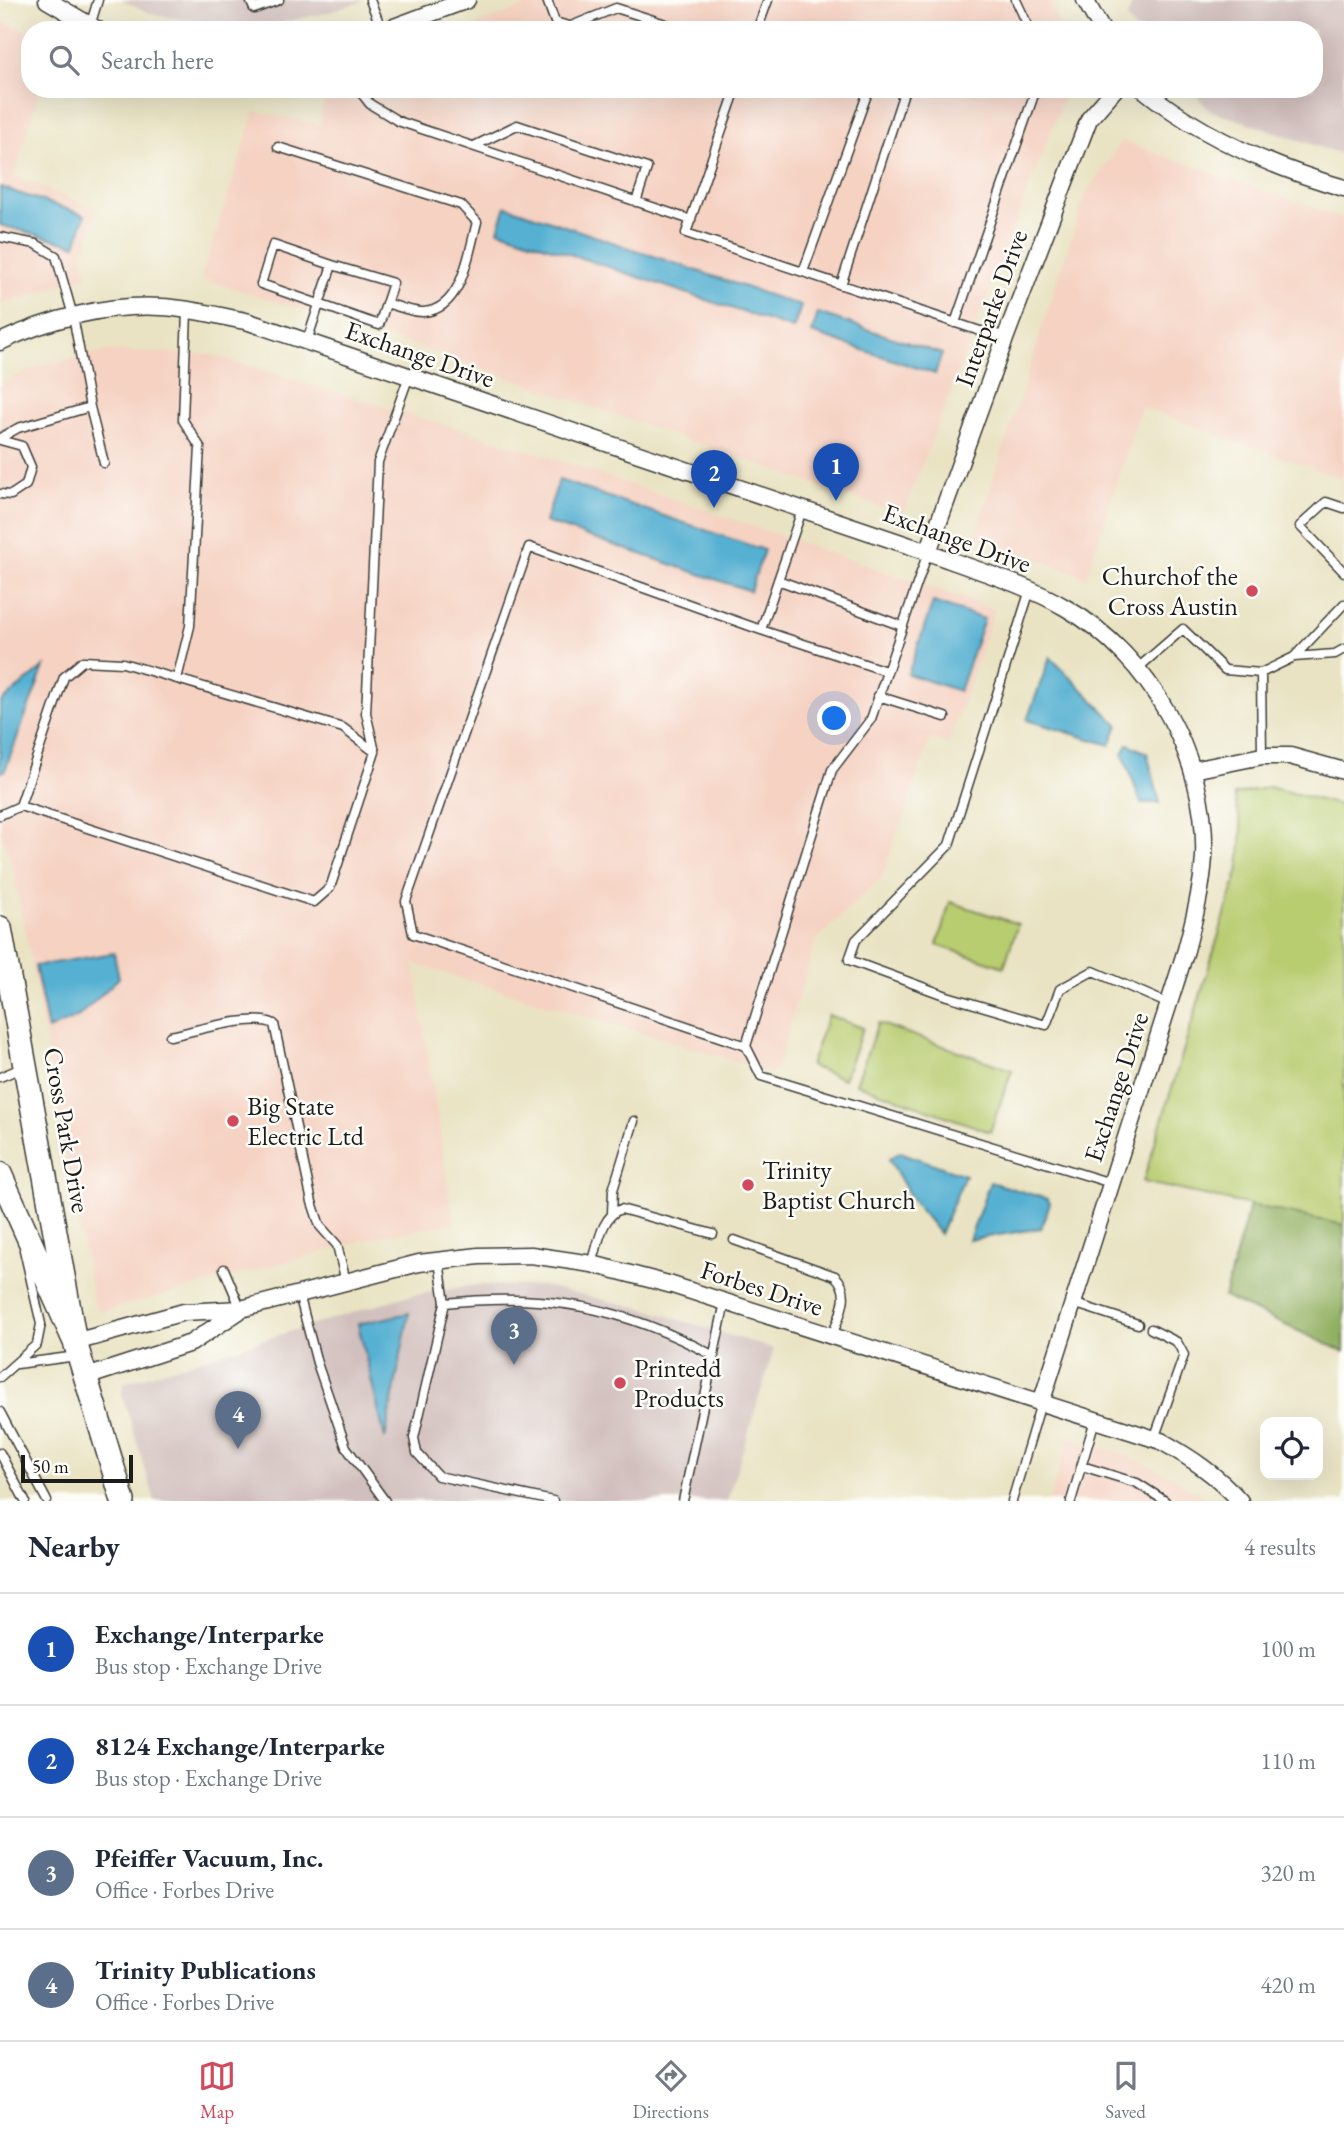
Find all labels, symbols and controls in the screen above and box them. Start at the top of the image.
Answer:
search box [21,21,1323,98]
icon: search [45,41,83,79]
text: Search here [101,43,214,77]
street label: Interparke Drive [947,225,1035,391]
street label: Exchange Drive [341,313,499,395]
pin: 1 [813,443,859,501]
pin: 2 [691,450,737,508]
street label: Exchange Drive [878,495,1036,581]
place label: Churchof the Cross Austin [1102,559,1238,623]
marker: Churchof the Cross Austin [1244,583,1260,599]
your location [817,701,851,735]
street label: Exchange Drive [1076,1008,1156,1166]
street label: Cross Park Drive [36,1045,98,1215]
place label: Big State Electric Ltd [247,1089,365,1153]
marker: Big State Electric Ltd [225,1113,241,1129]
place label: Trinity Baptist Church [762,1153,916,1217]
marker: Trinity Baptist Church [740,1177,756,1193]
street label: Forbes Drive [696,1252,828,1324]
pin: 3 [491,1307,537,1365]
place label: Printedd Products [634,1351,724,1415]
marker: Printedd Products [612,1375,628,1391]
pin: 4 [215,1391,261,1449]
map controls [1260,1417,1323,1480]
button: locate [1260,1417,1323,1480]
scale bar [21,1452,133,1484]
text: 50 m [32,1454,69,1479]
text: Nearby [28,1527,120,1566]
text: 4 results [1244,1532,1316,1562]
text: Exchange/Interparke [95,1617,324,1651]
text: 1 [45,1634,57,1664]
text: 100 m [1260,1634,1316,1664]
text: Bus stop · Exchange Drive [95,1651,322,1681]
text: 8124 Exchange/Interparke [95,1729,385,1763]
text: 2 [45,1746,57,1776]
text: 110 m [1260,1746,1316,1776]
text: Bus stop · Exchange Drive [95,1763,322,1793]
text: Pfeiffer Vacuum, Inc. [95,1841,324,1875]
text: 3 [45,1858,57,1888]
text: 320 m [1260,1858,1316,1888]
text: Office · Forbes Drive [95,1875,274,1905]
text: Trinity Publications [95,1953,316,1987]
text: 4 [45,1970,57,2000]
text: 420 m [1260,1970,1316,2000]
text: Office · Forbes Drive [95,1987,274,2017]
tab: Map [198,2057,236,2124]
tab: Directions [632,2057,709,2124]
tab: Saved [1105,2057,1146,2124]

